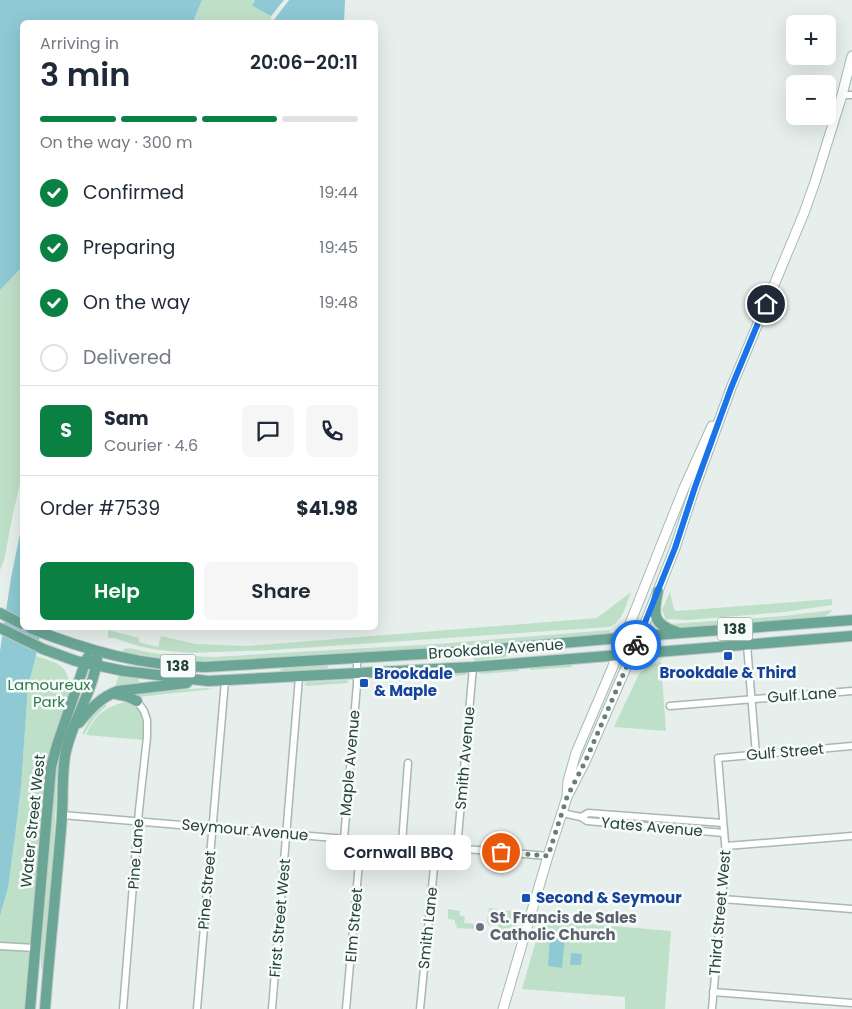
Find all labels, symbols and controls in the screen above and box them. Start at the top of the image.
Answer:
map controls [786,15,836,125]
button: + [786,15,836,65]
text: Arriving in [40,32,119,55]
text: 20:06–20:11 [250,49,358,76]
text: 3 min [40,52,130,97]
button: − [786,75,836,125]
text: On the way · 300 m [40,131,193,154]
icon: check [40,179,68,207]
text: Confirmed [83,179,184,206]
text: 19:44 [319,181,358,204]
icon: check [40,234,68,262]
text: Preparing [83,234,175,261]
text: 19:45 [319,236,358,259]
pin [745,283,787,325]
icon: check [40,289,68,317]
text: On the way [83,289,190,316]
icon: home [752,290,780,318]
text: 19:48 [319,291,358,314]
text: Delivered [83,344,172,371]
text: Sam [104,405,149,432]
button: chat [242,405,294,457]
button: phone [306,405,358,457]
text: S [60,417,72,444]
text: Courier · 4.6 [104,434,198,457]
text: Order #7539 [40,495,160,522]
text: $41.98 [296,495,358,522]
button: Help [40,562,194,620]
button: Share [204,562,358,620]
road number: 138 [718,618,752,640]
courier [611,620,661,670]
icon: bike [622,631,650,659]
street label: Brookdale Avenue [428,633,564,664]
marker: Brookdale & Third [722,650,734,662]
road number: 138 [160,654,196,678]
place label: Brookdale & Third [659,662,797,683]
place label: Brookdale & Maple [374,663,453,701]
park label: Lamoureux Park [8,674,90,712]
marker: Brookdale & Maple [358,677,370,689]
street label: Gulf Lane [767,682,837,707]
street label: Smith Avenue [450,706,479,810]
street label: Maple Avenue [334,709,365,817]
street label: Gulf Street [745,738,825,765]
street label: Water Street West [15,753,50,889]
street label: Yates Avenue [600,812,704,841]
street label: Seymour Avenue [181,814,309,846]
street label: Pine Lane [123,818,148,890]
pin [480,831,522,873]
callout: Cornwall BBQ [326,834,471,870]
icon: bag [487,838,515,866]
text: Cornwall BBQ [344,841,453,864]
street label: Third Street West [704,849,735,977]
street label: Pine Street [193,850,220,930]
street label: First Street West [264,858,295,978]
street label: Smith Lane [413,886,442,970]
street label: Elm Street [340,887,367,963]
place label: Second & Seymour [536,887,682,908]
marker: Second & Seymour [520,892,532,904]
place label: St. Francis de Sales Catholic Church [490,907,637,945]
marker: St. Francis de Sales Catholic Church [474,921,486,933]

